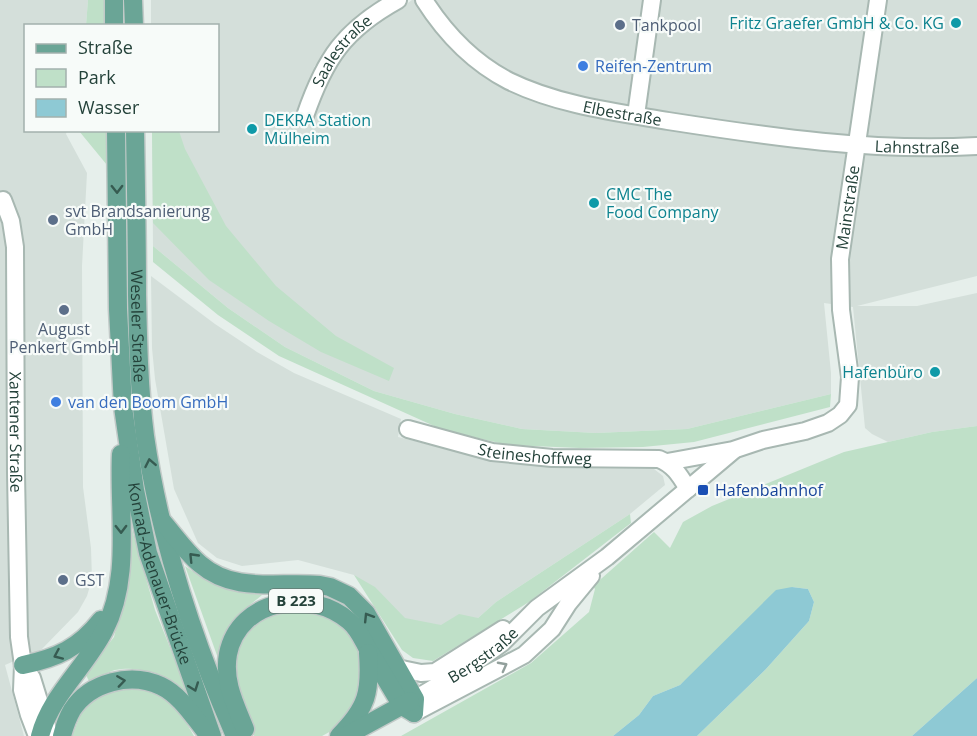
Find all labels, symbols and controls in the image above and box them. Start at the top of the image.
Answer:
street label: Saalestraße [307,9,376,90]
place label: Fritz Graefer GmbH & Co. KG [729,12,944,34]
place label: Tankpool [632,14,701,36]
marker: Fritz Graefer GmbH & Co. KG [949,16,963,30]
marker: Tankpool [613,18,627,32]
legend [24,24,219,132]
text: Straße [78,35,133,59]
place label: Reifen-Zentrum [595,55,712,77]
marker: Reifen-Zentrum [576,59,590,73]
text: Park [78,65,116,89]
text: Wasser [78,95,140,119]
street label: Elbestraße [581,95,663,131]
place label: DEKRA Station Mülheim [264,109,371,149]
marker: DEKRA Station Mülheim [245,122,259,136]
street label: Lahnstraße [874,135,960,158]
street label: Mainstraße [831,164,865,251]
place label: CMC The Food Company [606,183,719,223]
one-way arrow [110,184,123,193]
marker: CMC The Food Company [587,196,601,210]
place label: svt Brandsanierung GmbH [65,200,210,240]
marker: svt Brandsanierung GmbH [46,213,60,227]
street label: Weseler Straße [126,269,151,383]
marker: August Penkert GmbH [57,303,71,317]
place label: August Penkert GmbH [9,318,119,358]
place label: Hafenbüro [842,361,923,383]
marker: Hafenbüro [928,365,942,379]
street label: Xantener Straße [5,372,27,493]
place label: van den Boom GmbH [68,391,228,413]
marker: van den Boom GmbH [49,395,63,409]
street label: Steineshoffweg [475,438,592,469]
one-way arrow [145,458,157,468]
place label: Hafenbahnhof [715,479,825,501]
street label: Konrad-Adenauer-Brücke [123,481,197,667]
marker: Hafenbahnhof [696,483,710,497]
one-way arrow [115,524,127,533]
one-way arrow [189,553,200,563]
place label: GST [75,569,104,591]
marker: GST [56,573,70,587]
road number: B 223 [269,589,323,613]
one-way arrow [364,613,375,624]
street label: Bergstraße [444,622,523,688]
one-way arrow [54,648,65,660]
one-way arrow [497,662,507,673]
one-way arrow [117,676,126,688]
one-way arrow [187,681,200,692]

